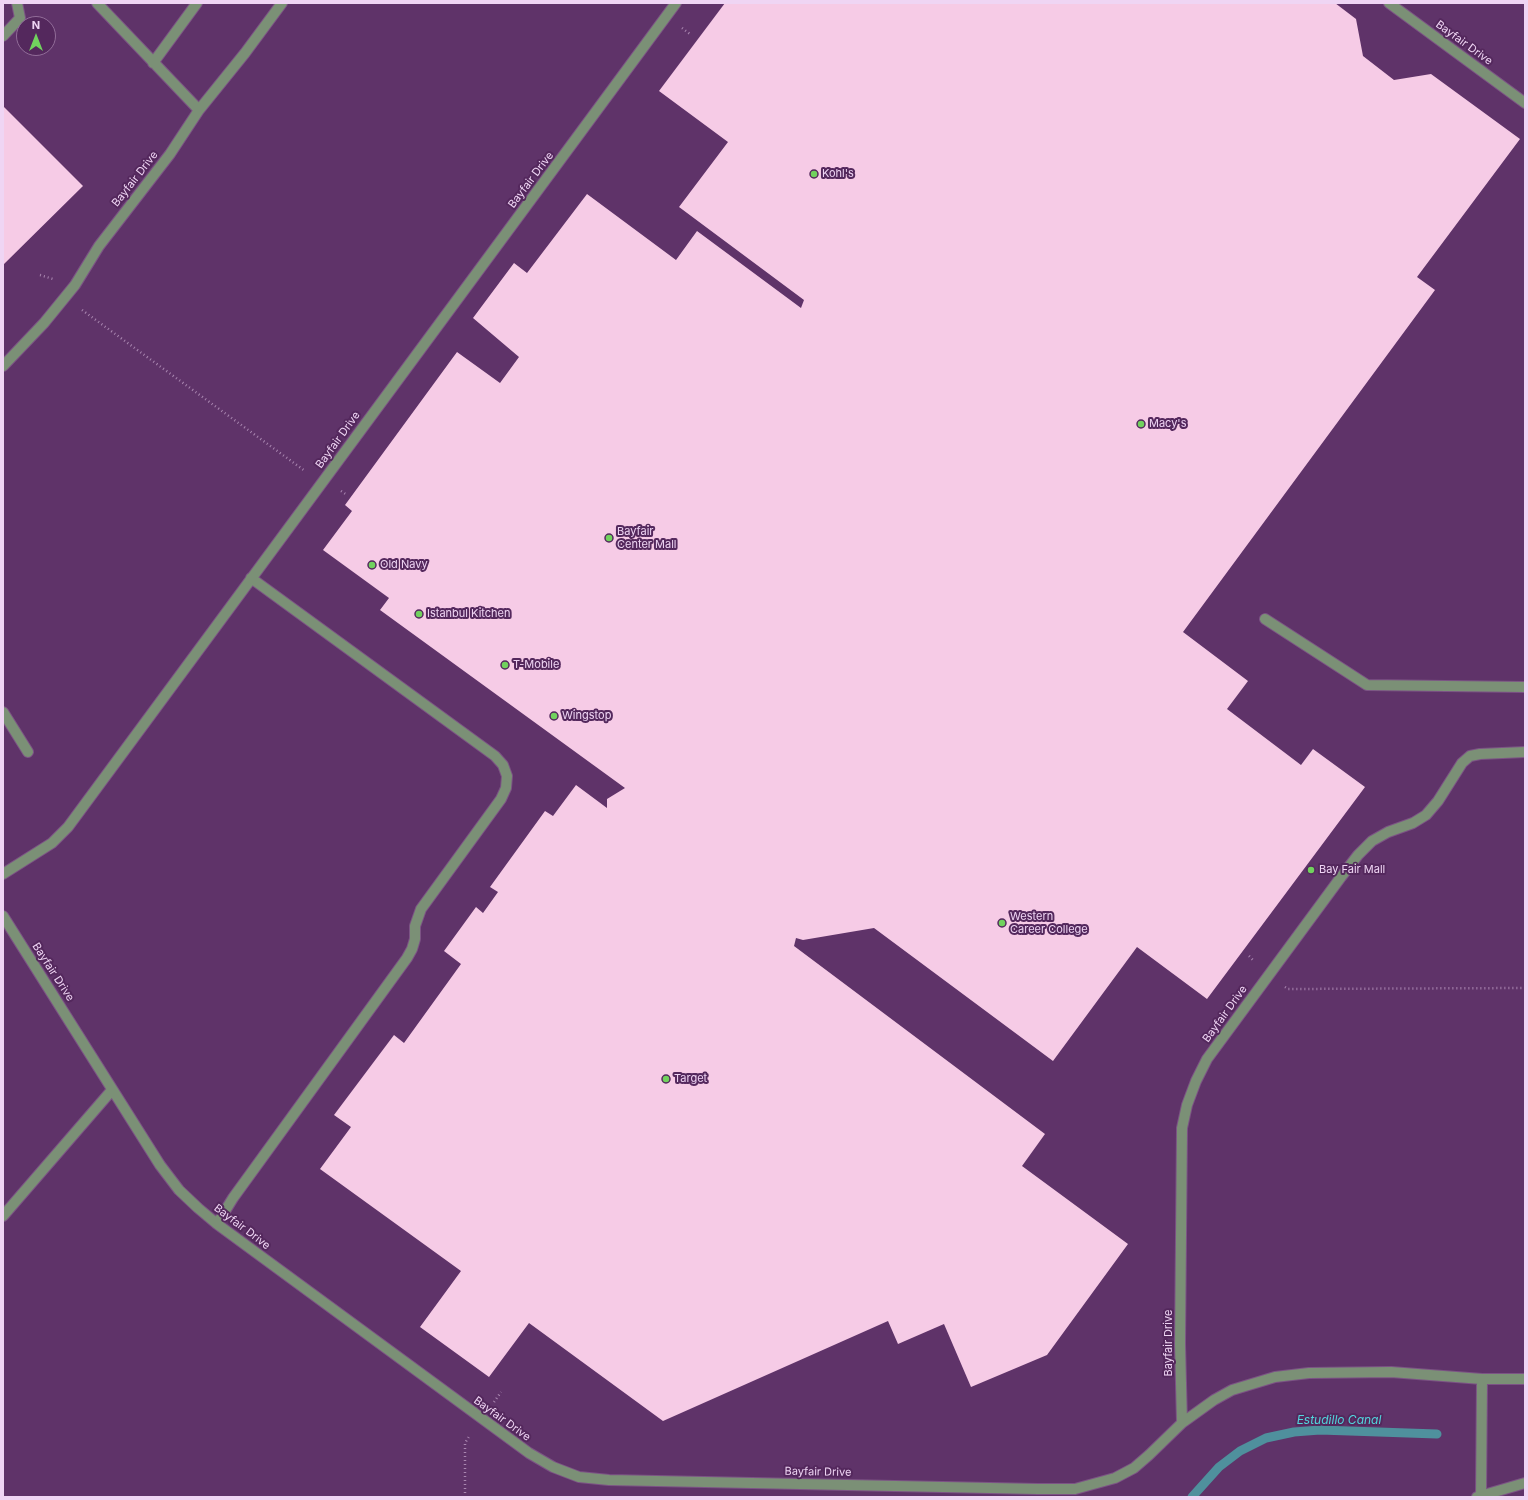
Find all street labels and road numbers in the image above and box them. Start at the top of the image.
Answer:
street label: Bayfair Drive [1433,18,1495,68]
street label: Bayfair Drive [109,149,161,209]
street label: Bayfair Drive [506,149,556,211]
street label: Bayfair Drive [313,409,363,471]
street label: Bayfair Drive [29,940,77,1004]
street label: Bayfair Drive [1200,983,1250,1045]
street label: Bayfair Drive [211,1202,273,1252]
street label: Bayfair Drive [1162,1310,1176,1376]
street label: Bayfair Drive [471,1394,533,1444]
street label: Bayfair Drive [784,1465,852,1479]

